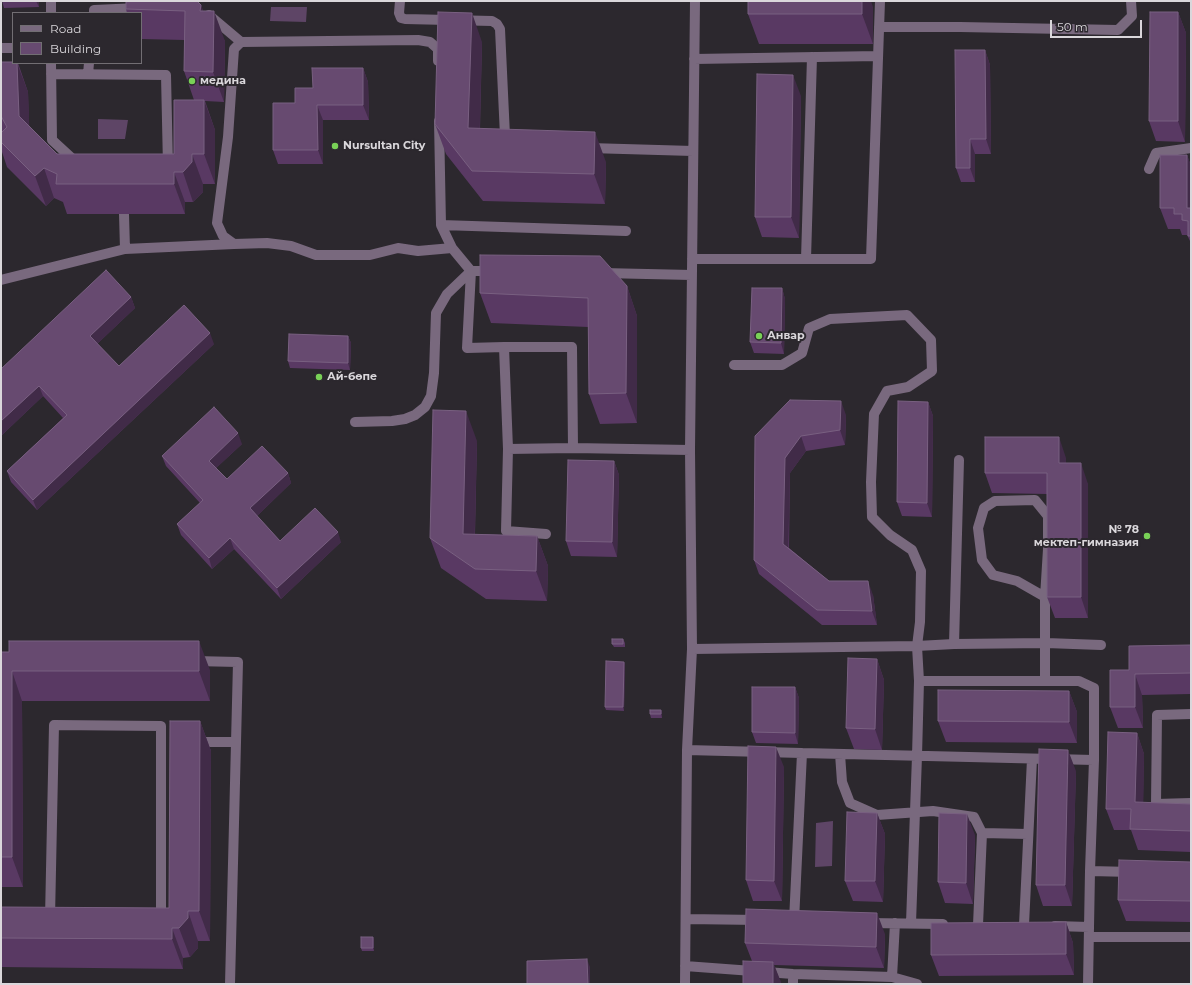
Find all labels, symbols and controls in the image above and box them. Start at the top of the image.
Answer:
legend [12,12,142,64]
scale bar [1052,12,1144,38]
text: 50 m [1057,19,1088,34]
text: Road [50,21,81,36]
text: Building [50,41,101,56]
place label: медина [200,74,246,88]
marker: медина [187,76,197,86]
place label: Nursultan City [343,139,425,153]
marker: Nursultan City [330,141,340,151]
place label: Анвар [767,329,805,343]
marker: Анвар [754,331,764,341]
place label: Ай-бөпе [327,370,377,384]
marker: Ай-бөпе [314,372,324,382]
place label: № 78 мектеп-гимназия [1034,523,1139,549]
marker: № 78 мектеп-гимназия [1142,531,1152,541]

